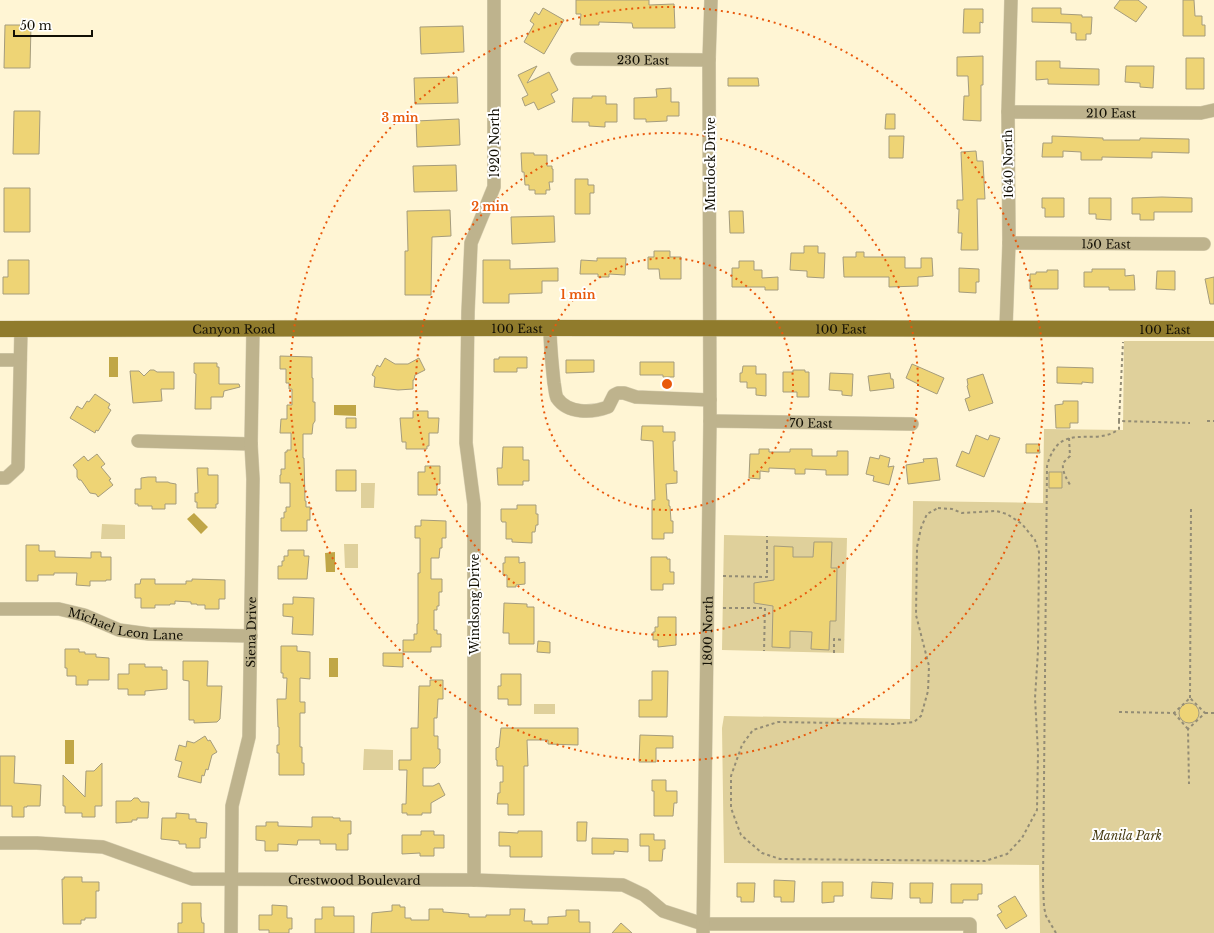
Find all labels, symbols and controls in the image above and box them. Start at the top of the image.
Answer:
scale bar [14,12,92,38]
text: 50 m [20,18,52,33]
street label: 230 East [617,52,670,67]
street label: 210 East [1086,105,1137,120]
street label: 1920 North [487,108,502,178]
text: 3 min [381,110,419,125]
street label: Murdock Drive [703,117,718,211]
street label: 1640 North [1000,129,1016,199]
text: 2 min [471,199,509,214]
street label: 150 East [1081,236,1131,251]
text: 1 min [561,287,596,302]
street label: Canyon Road [192,321,276,336]
street label: 100 East [491,321,543,336]
street label: 100 East [815,321,867,336]
street label: 100 East [1139,321,1191,336]
centre of rings [660,377,674,391]
street label: 70 East [789,415,833,430]
street label: Windsong Drive [467,553,482,655]
street label: Siena Drive [243,596,259,668]
street label: 1800 North [699,596,715,666]
street label: Michael Leon Lane [67,604,183,642]
park label: Manila Park [1091,828,1162,843]
street label: Crestwood Boulevard [288,872,421,887]

